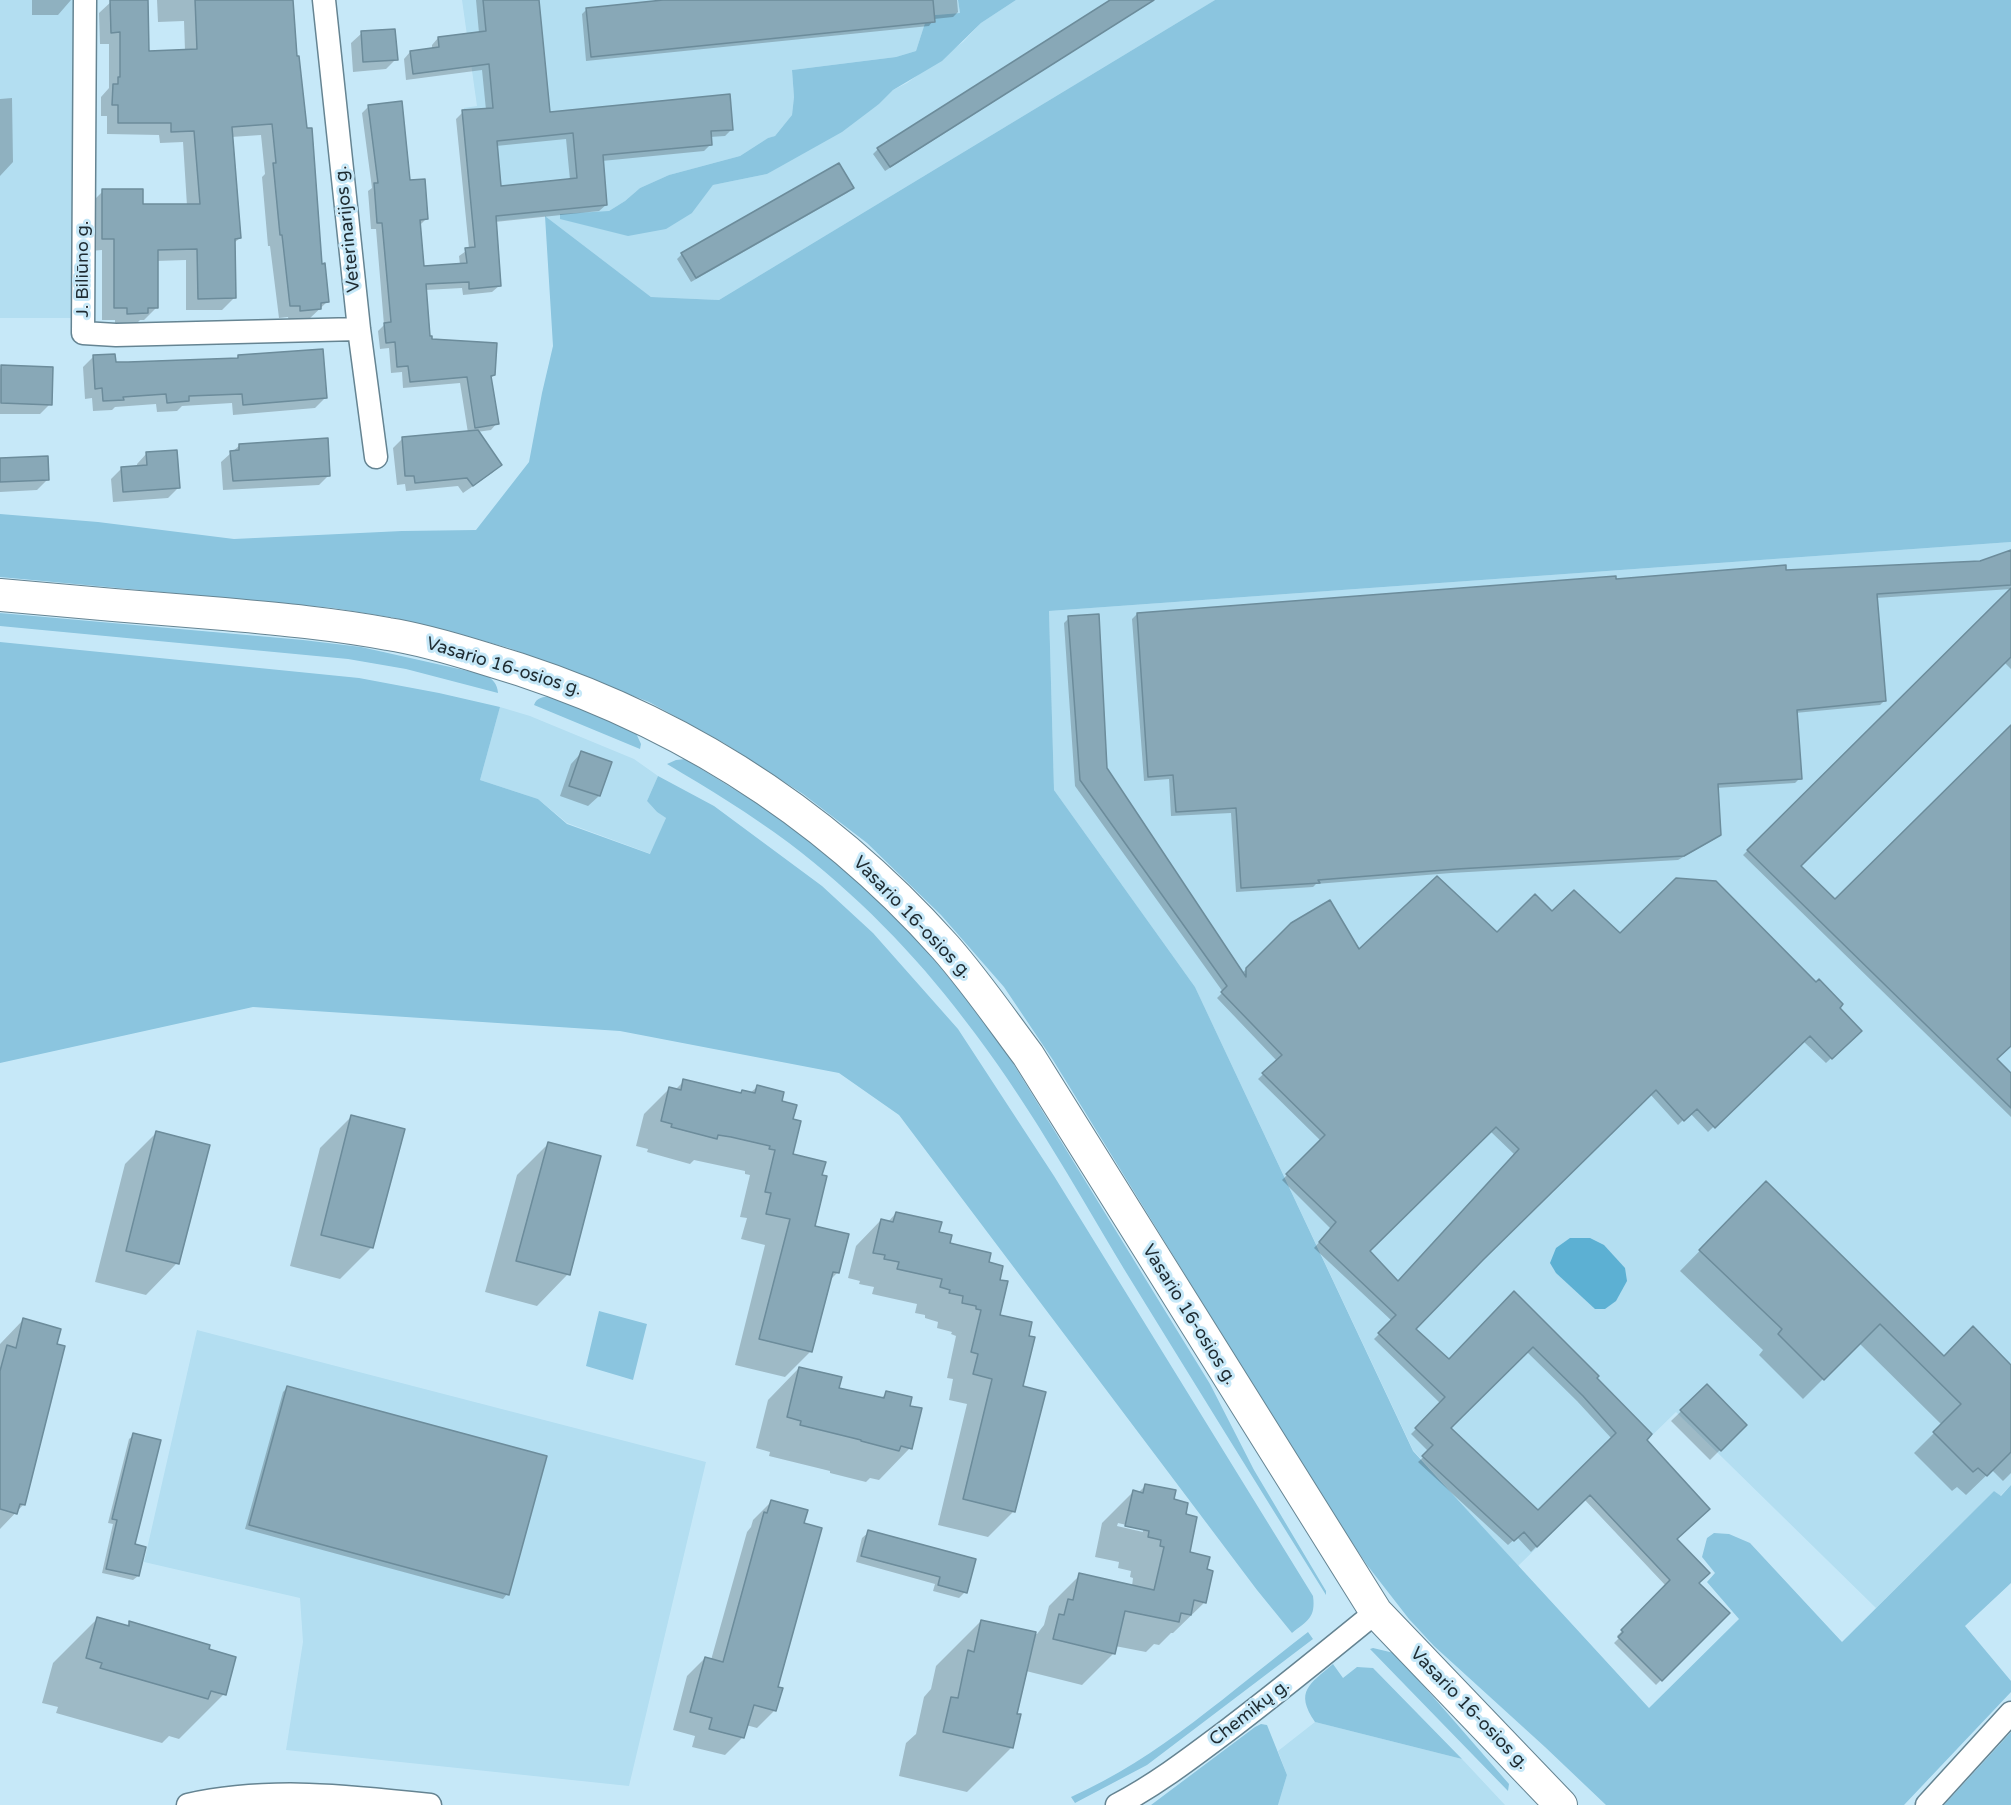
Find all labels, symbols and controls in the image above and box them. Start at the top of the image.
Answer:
street label: Veterinarijos g. [331,165,365,293]
street label: J. Biliūno g. [72,220,94,318]
street label: Vasario 16-osios g. [424,633,584,701]
street label: Vasario 16-osios g. [848,852,976,984]
street label: Vasario 16-osios g. [1137,1241,1241,1389]
street label: Vasario 16-osios g. [1405,1643,1533,1775]
street label: Chemikų g. [1205,1675,1295,1751]

